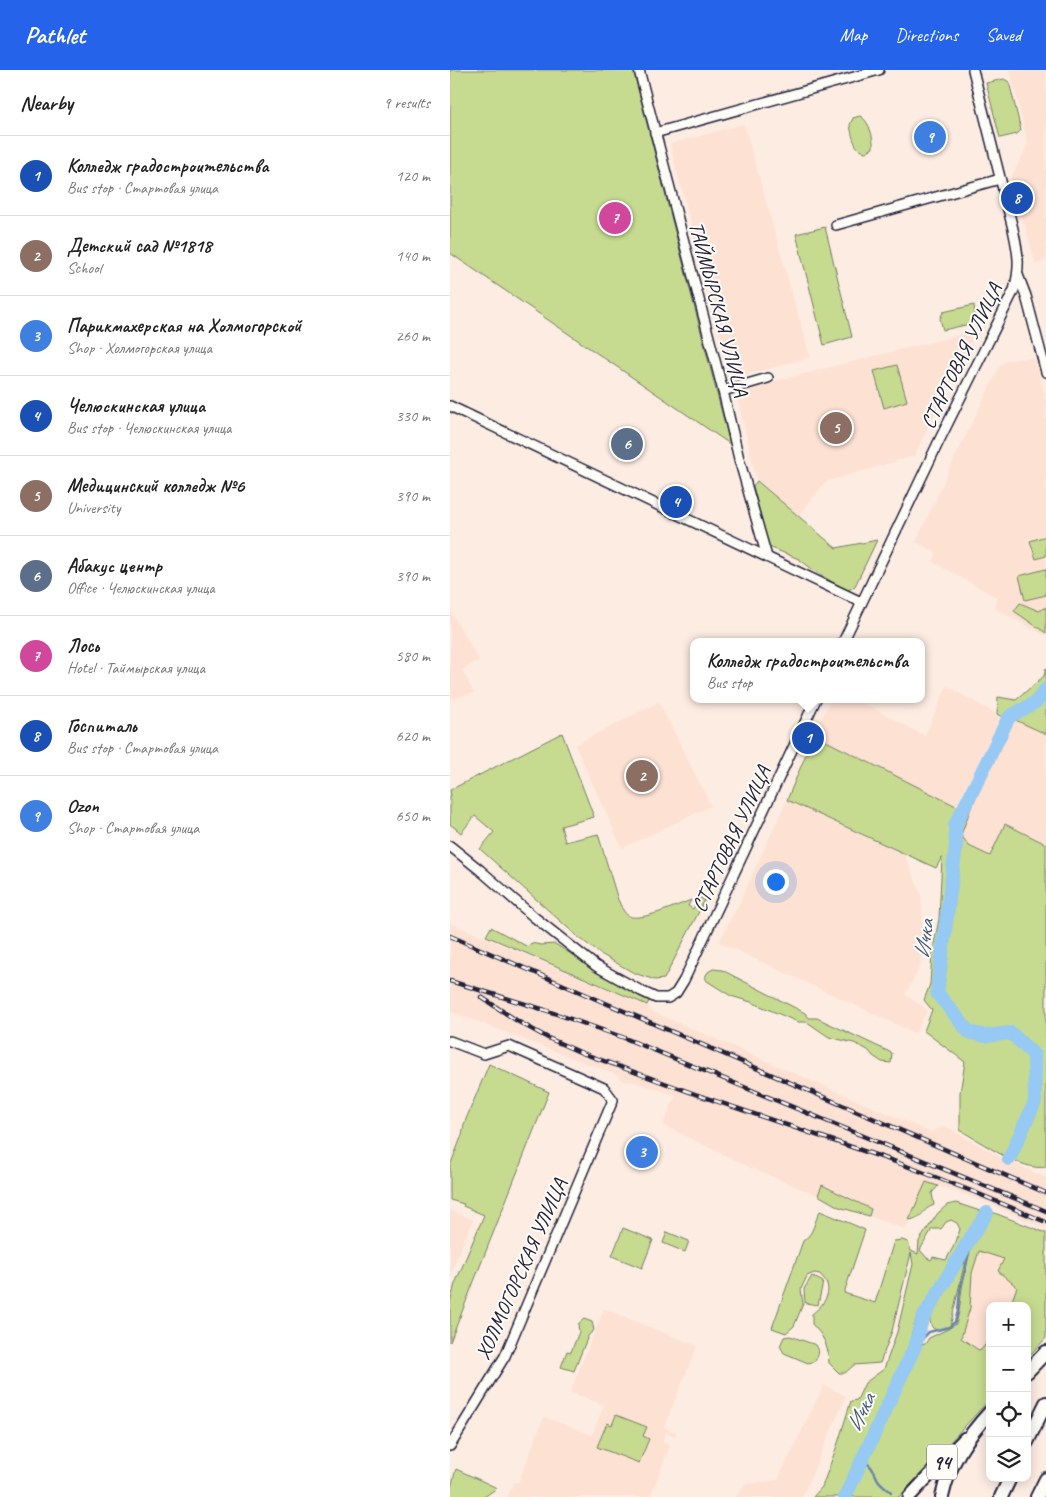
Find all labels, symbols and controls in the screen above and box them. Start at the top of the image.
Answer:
text: Pathlet [25,20,85,50]
text: Map [840,24,867,46]
text: Directions [895,24,958,46]
text: Saved [986,24,1021,46]
text: Nearby [20,90,73,116]
text: 9 results [383,93,430,113]
pin: 9 [914,118,946,156]
text: Колледж градостроительства [67,154,269,178]
text: 1 [32,166,40,186]
text: 120 m [396,166,430,186]
text: Bus stop · Стартовая улица [67,178,218,198]
pin: 8 [1001,179,1033,217]
pin: 7 [599,199,631,237]
street label: ТАЙМЫРСКАЯ УЛИЦА [683,219,755,400]
text: Детский сад №1818 [67,234,212,258]
text: 2 [32,246,40,266]
text: 140 m [396,246,430,266]
text: School [67,258,101,278]
street label: СТАРТОВАЯ УЛИЦА [915,278,1008,433]
text: Парикмахерская на Холмогорской [67,314,301,338]
text: 3 [32,326,40,346]
text: 260 m [396,326,430,346]
text: Shop · Холмогорская улица [67,338,212,358]
text: Челюскинская улица [67,394,205,418]
text: 4 [32,406,40,426]
text: 330 m [396,406,430,426]
pin: 5 [820,409,852,447]
text: Bus stop · Челюскинская улица [67,418,231,438]
pin: 6 [611,425,643,463]
text: Медицинский колледж №6 [67,474,244,498]
pin: 4 [660,483,692,521]
text: 5 [33,486,39,506]
text: 390 m [396,486,430,506]
text: University [67,498,120,518]
text: Абакус центр [67,554,162,578]
text: 6 [32,566,40,586]
text: 390 m [396,566,430,586]
text: Office · Челюскинская улица [67,578,215,598]
text: Лось [67,634,99,658]
popup [690,638,925,703]
text: 7 [32,646,40,666]
text: 580 m [396,646,430,666]
text: Колледж градостроительства [707,649,908,673]
text: Hotel · Таймырская улица [67,658,205,678]
text: Bus stop [707,673,753,693]
text: Госпиталь [67,714,137,738]
pin: 1 [792,719,824,757]
text: 8 [32,726,40,746]
text: 620 m [396,726,430,746]
text: Bus stop · Стартовая улица [67,738,218,758]
pin: 2 [626,757,658,795]
street label: СТАРТОВАЯ УЛИЦА [686,760,777,916]
text: Ozon [67,794,99,818]
text: 9 [32,806,40,826]
text: 650 m [396,806,430,826]
text: Shop · Стартовая улица [67,818,199,838]
your location [763,869,789,895]
water label: Ичка [908,916,941,960]
pin: 3 [626,1133,658,1171]
street label: ХОЛМОГОРСКАЯ УЛИЦА [469,1174,573,1363]
map controls [986,1302,1031,1482]
button: + [986,1302,1031,1347]
button: − [986,1347,1031,1392]
water label: Ичка [840,1387,883,1436]
button: locate [986,1392,1031,1437]
button: layers [986,1437,1031,1482]
road number: 94 [927,1444,957,1480]

